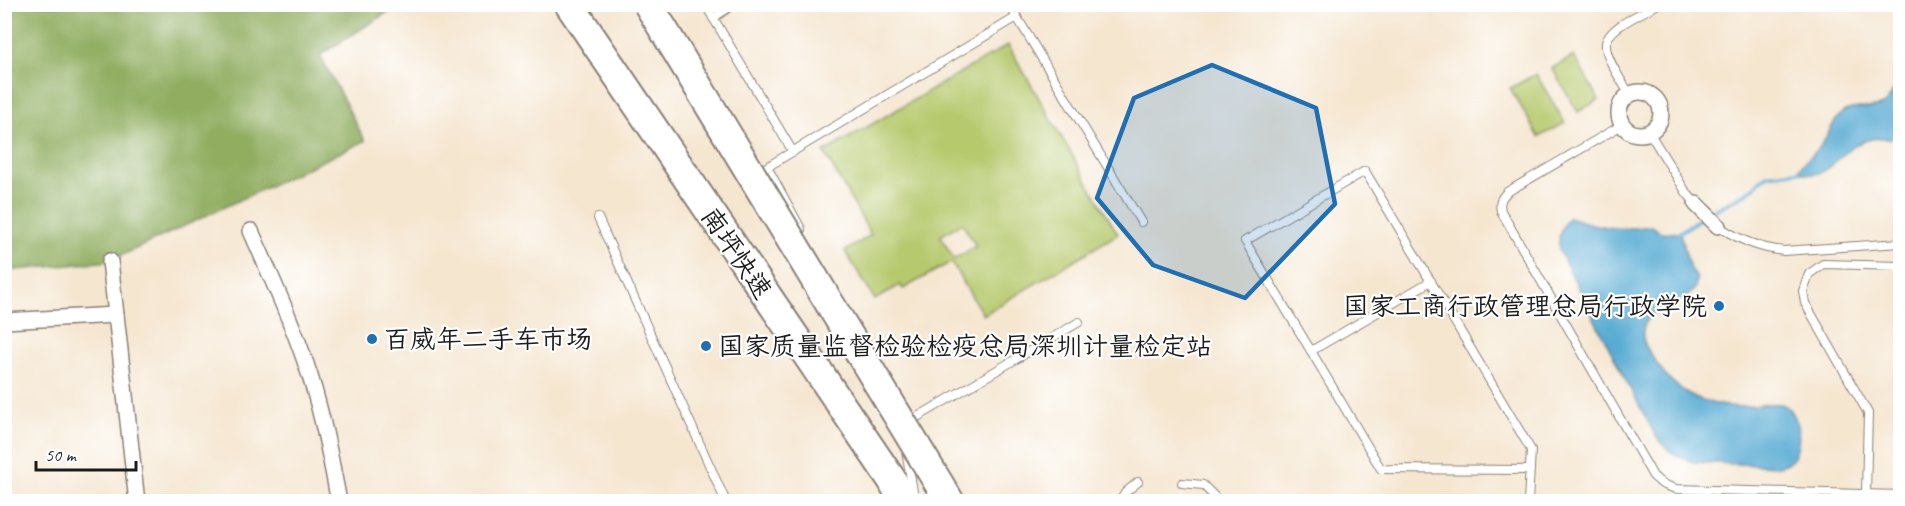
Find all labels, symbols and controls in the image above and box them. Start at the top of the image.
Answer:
street label: 南坪快速 [694,201,779,306]
place label: 国家工商行政管理总局行政学院 [1343,290,1707,323]
marker: 国家工商行政管理总局行政学院 [1712,299,1726,313]
place label: 百威年二手车市场 [384,323,592,356]
place label: 国家质量监督检验检疫总局深圳计量检定站 [718,330,1212,363]
marker: 百威年二手车市场 [365,332,379,346]
marker: 国家质量监督检验检疫总局深圳计量检定站 [699,339,713,353]
scale bar [36,434,136,472]
text: 50 m [45,444,78,466]

